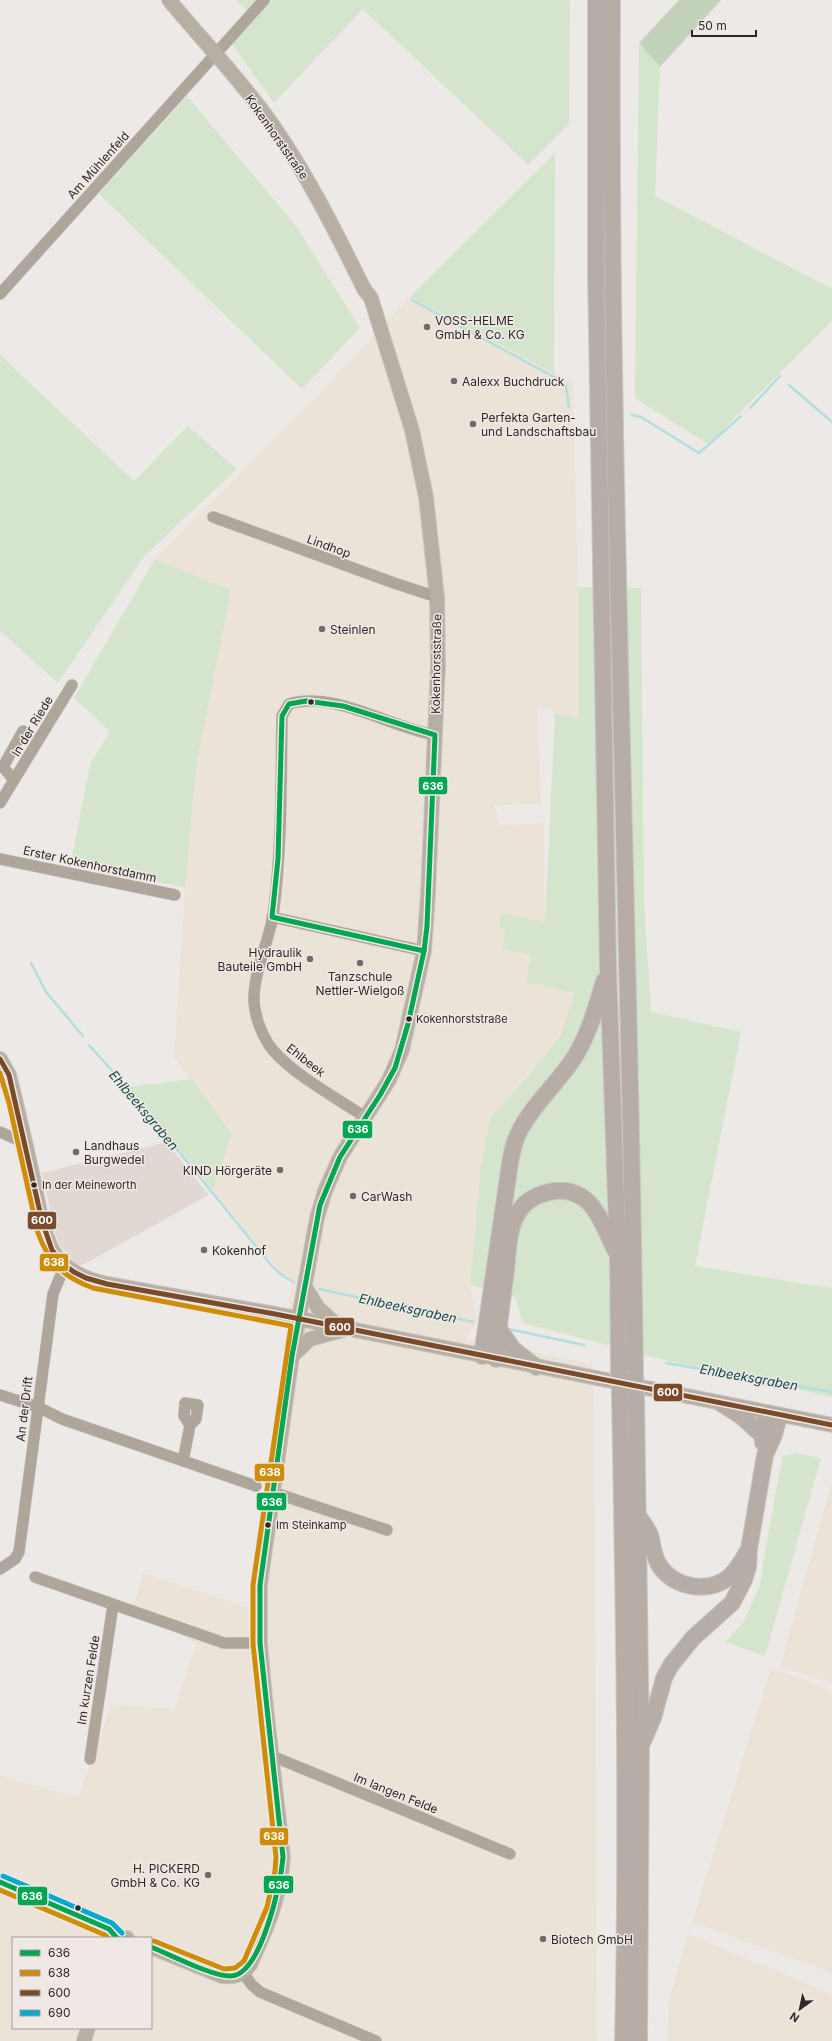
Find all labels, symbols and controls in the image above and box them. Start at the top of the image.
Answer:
scale bar [692,12,756,38]
text: 50 m [698,18,727,33]
street label: Kokenhorststraße [242,92,312,182]
street label: Am Mühlenfeld [64,128,132,202]
place label: VOSS-HELME GmbH & Co. KG [435,313,525,342]
marker: VOSS-HELME GmbH & Co. KG [422,322,432,332]
place label: Aalexx Buchdruck [462,374,565,389]
marker: Aalexx Buchdruck [449,376,459,386]
place label: Perfekta Garten- und Landschaftsbau [481,410,596,439]
marker: Perfekta Garten- und Landschaftsbau [468,419,478,429]
street label: Lindhop [305,531,353,561]
street label: Kokenhorststraße [428,614,444,714]
place label: Steinlen [330,622,376,637]
marker: Steinlen [317,624,327,634]
street label: In der Riede [8,693,56,759]
unlabelled marker [306,697,316,707]
line badge: 636 [418,776,448,795]
text: 636 [422,779,444,793]
street label: Erster Kokenhorstdamm [22,843,158,885]
place label: Hydraulik Bauteile GmbH [218,945,302,974]
marker: Hydraulik Bauteile GmbH [305,954,315,964]
marker: Tanzschule Nettler-Wielgoß [355,958,365,968]
place label: Tanzschule Nettler-Wielgoß [315,969,405,998]
place label: Kokenhorststraße [416,1012,508,1026]
marker: Kokenhorststraße [404,1014,414,1024]
street label: Ehlbeek [284,1040,329,1080]
water label: Ehlbeeksgraben [106,1067,182,1153]
line badge: 636 [342,1120,373,1139]
text: 636 [347,1122,369,1136]
place label: Landhaus Burgwedel [84,1138,144,1167]
marker: Landhaus Burgwedel [71,1147,81,1157]
place label: KIND Hörgeräte [183,1163,272,1178]
marker: KIND Hörgeräte [275,1165,285,1175]
place label: In der Meineworth [42,1178,136,1192]
marker: In der Meineworth [29,1180,39,1190]
place label: CarWash [361,1189,412,1204]
marker: CarWash [348,1191,358,1201]
line badge: 600 [27,1211,57,1230]
text: 600 [31,1213,53,1227]
place label: Kokenhof [212,1243,266,1258]
marker: Kokenhof [199,1245,209,1255]
line badge: 638 [39,1253,69,1272]
text: 638 [43,1255,65,1269]
water label: Ehlbeeksgraben [358,1290,459,1326]
line badge: 600 [324,1317,355,1336]
text: 600 [329,1320,351,1334]
water label: Ehlbeeksgraben [699,1360,800,1394]
street label: An der Drift [13,1376,35,1442]
line badge: 600 [653,1383,683,1402]
text: 600 [657,1385,679,1399]
line badge: 638 [254,1463,285,1482]
text: 638 [259,1465,281,1479]
line badge: 636 [256,1492,287,1511]
text: 636 [261,1495,283,1509]
place label: Im Steinkamp [276,1518,347,1532]
marker: Im Steinkamp [263,1520,273,1530]
street label: Im kurzen Felde [74,1634,102,1726]
street label: Im langen Felde [352,1769,440,1817]
line badge: 638 [259,1827,289,1846]
text: 638 [263,1829,285,1843]
place label: H. PICKERD GmbH & Co. KG [110,1861,200,1890]
marker: H. PICKERD GmbH & Co. KG [203,1870,213,1880]
line badge: 636 [263,1875,294,1894]
text: 636 [268,1878,290,1892]
line badge: 636 [17,1886,48,1906]
text: 636 [21,1889,43,1903]
unlabelled marker [73,1903,83,1913]
place label: Biotech GmbH [551,1932,633,1947]
marker: Biotech GmbH [538,1934,548,1944]
legend [12,1937,152,2029]
text: 636 [48,1945,70,1960]
text: 638 [48,1965,70,1980]
text: 600 [48,1985,71,2000]
north arrow [780,1989,820,2029]
text: 690 [48,2005,70,2020]
text: N [787,2009,802,2026]

